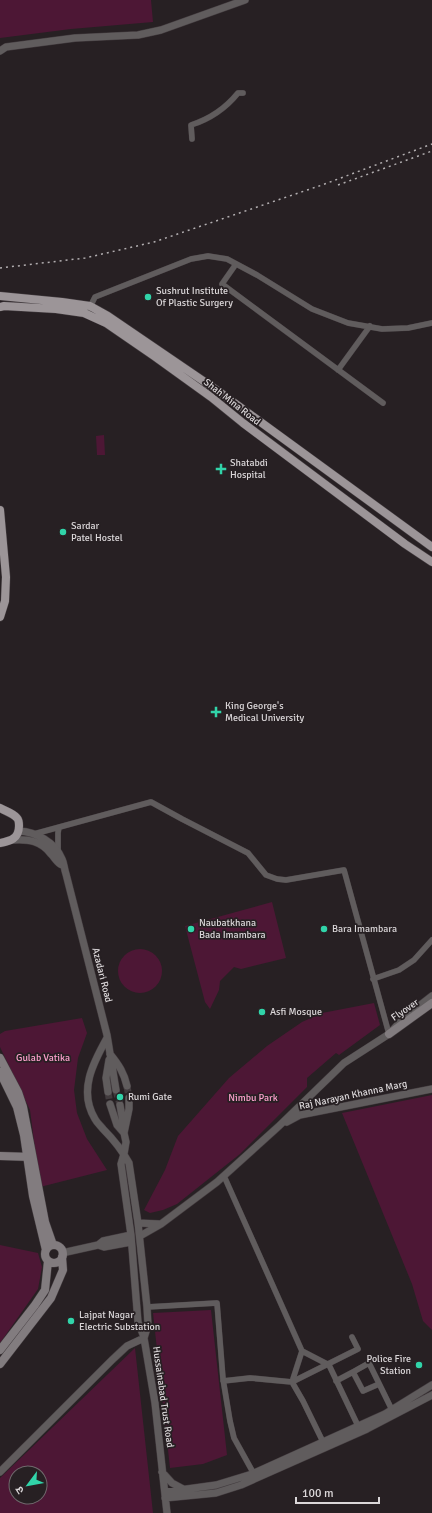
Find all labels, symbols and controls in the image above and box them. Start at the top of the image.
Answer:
place label: Sushrut Institute Of Plastic Surgery [156,285,233,309]
marker: Sushrut Institute Of Plastic Surgery [143,292,153,302]
street label: Shah Mina Road [201,376,263,428]
place label: Shatabdi Hospital [230,457,268,481]
marker: Shatabdi Hospital [215,463,227,475]
place label: Sardar Patel Hostel [71,520,123,544]
marker: Sardar Patel Hostel [58,527,68,537]
place label: King George's Medical University [225,700,304,724]
marker: King George's Medical University [210,706,222,718]
place label: Naubatkhana Bada Imambara [199,917,266,941]
place label: Bara Imambara [332,923,397,935]
marker: Naubatkhana Bada Imambara [186,924,196,934]
marker: Bara Imambara [319,924,329,934]
street label: Azadari Road [89,946,115,1004]
street label: Flyover [389,996,421,1024]
place label: Asfi Mosque [270,1006,322,1018]
marker: Asfi Mosque [257,1007,267,1017]
park label: Gulab Vatika [16,1052,70,1064]
street label: Raj Narayan Khanna Marg [298,1078,408,1112]
place label: Rumi Gate [128,1091,172,1103]
marker: Rumi Gate [115,1092,125,1102]
park label: Nimbu Park [228,1092,278,1104]
place label: Lajpat Nagar Electric Substation [79,1309,160,1333]
marker: Lajpat Nagar Electric Substation [66,1316,76,1326]
street label: Hussainabad Trust Road [150,1346,176,1448]
place label: Police Fire Station [367,1353,411,1377]
marker: Police Fire Station [414,1360,424,1370]
north arrow [8,1465,48,1505]
scale bar [296,1479,379,1505]
text: उ [12,1483,27,1496]
text: 100 m [302,1486,334,1501]

